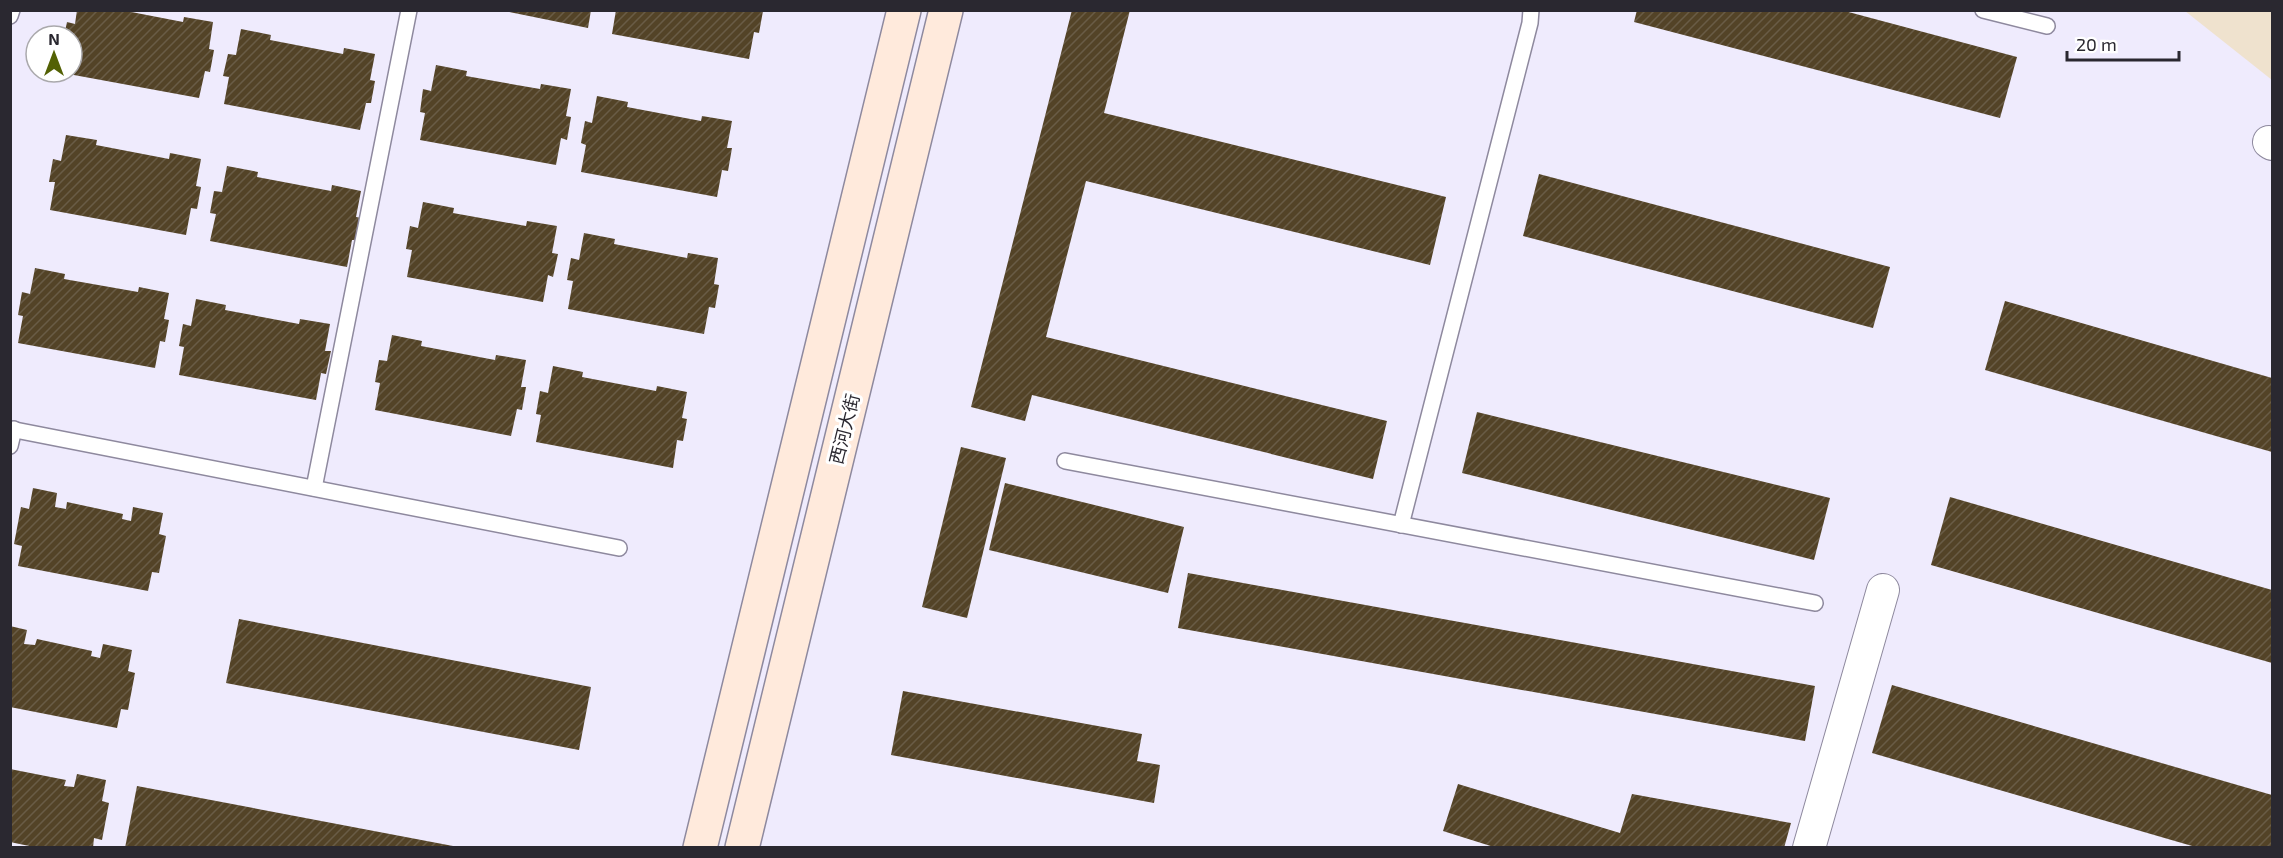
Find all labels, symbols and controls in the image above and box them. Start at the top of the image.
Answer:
north arrow [24,24,84,84]
scale bar [2067,24,2180,62]
text: N [48,29,60,48]
text: 20 m [2076,33,2117,55]
street label: 西河大街 [825,391,863,467]

